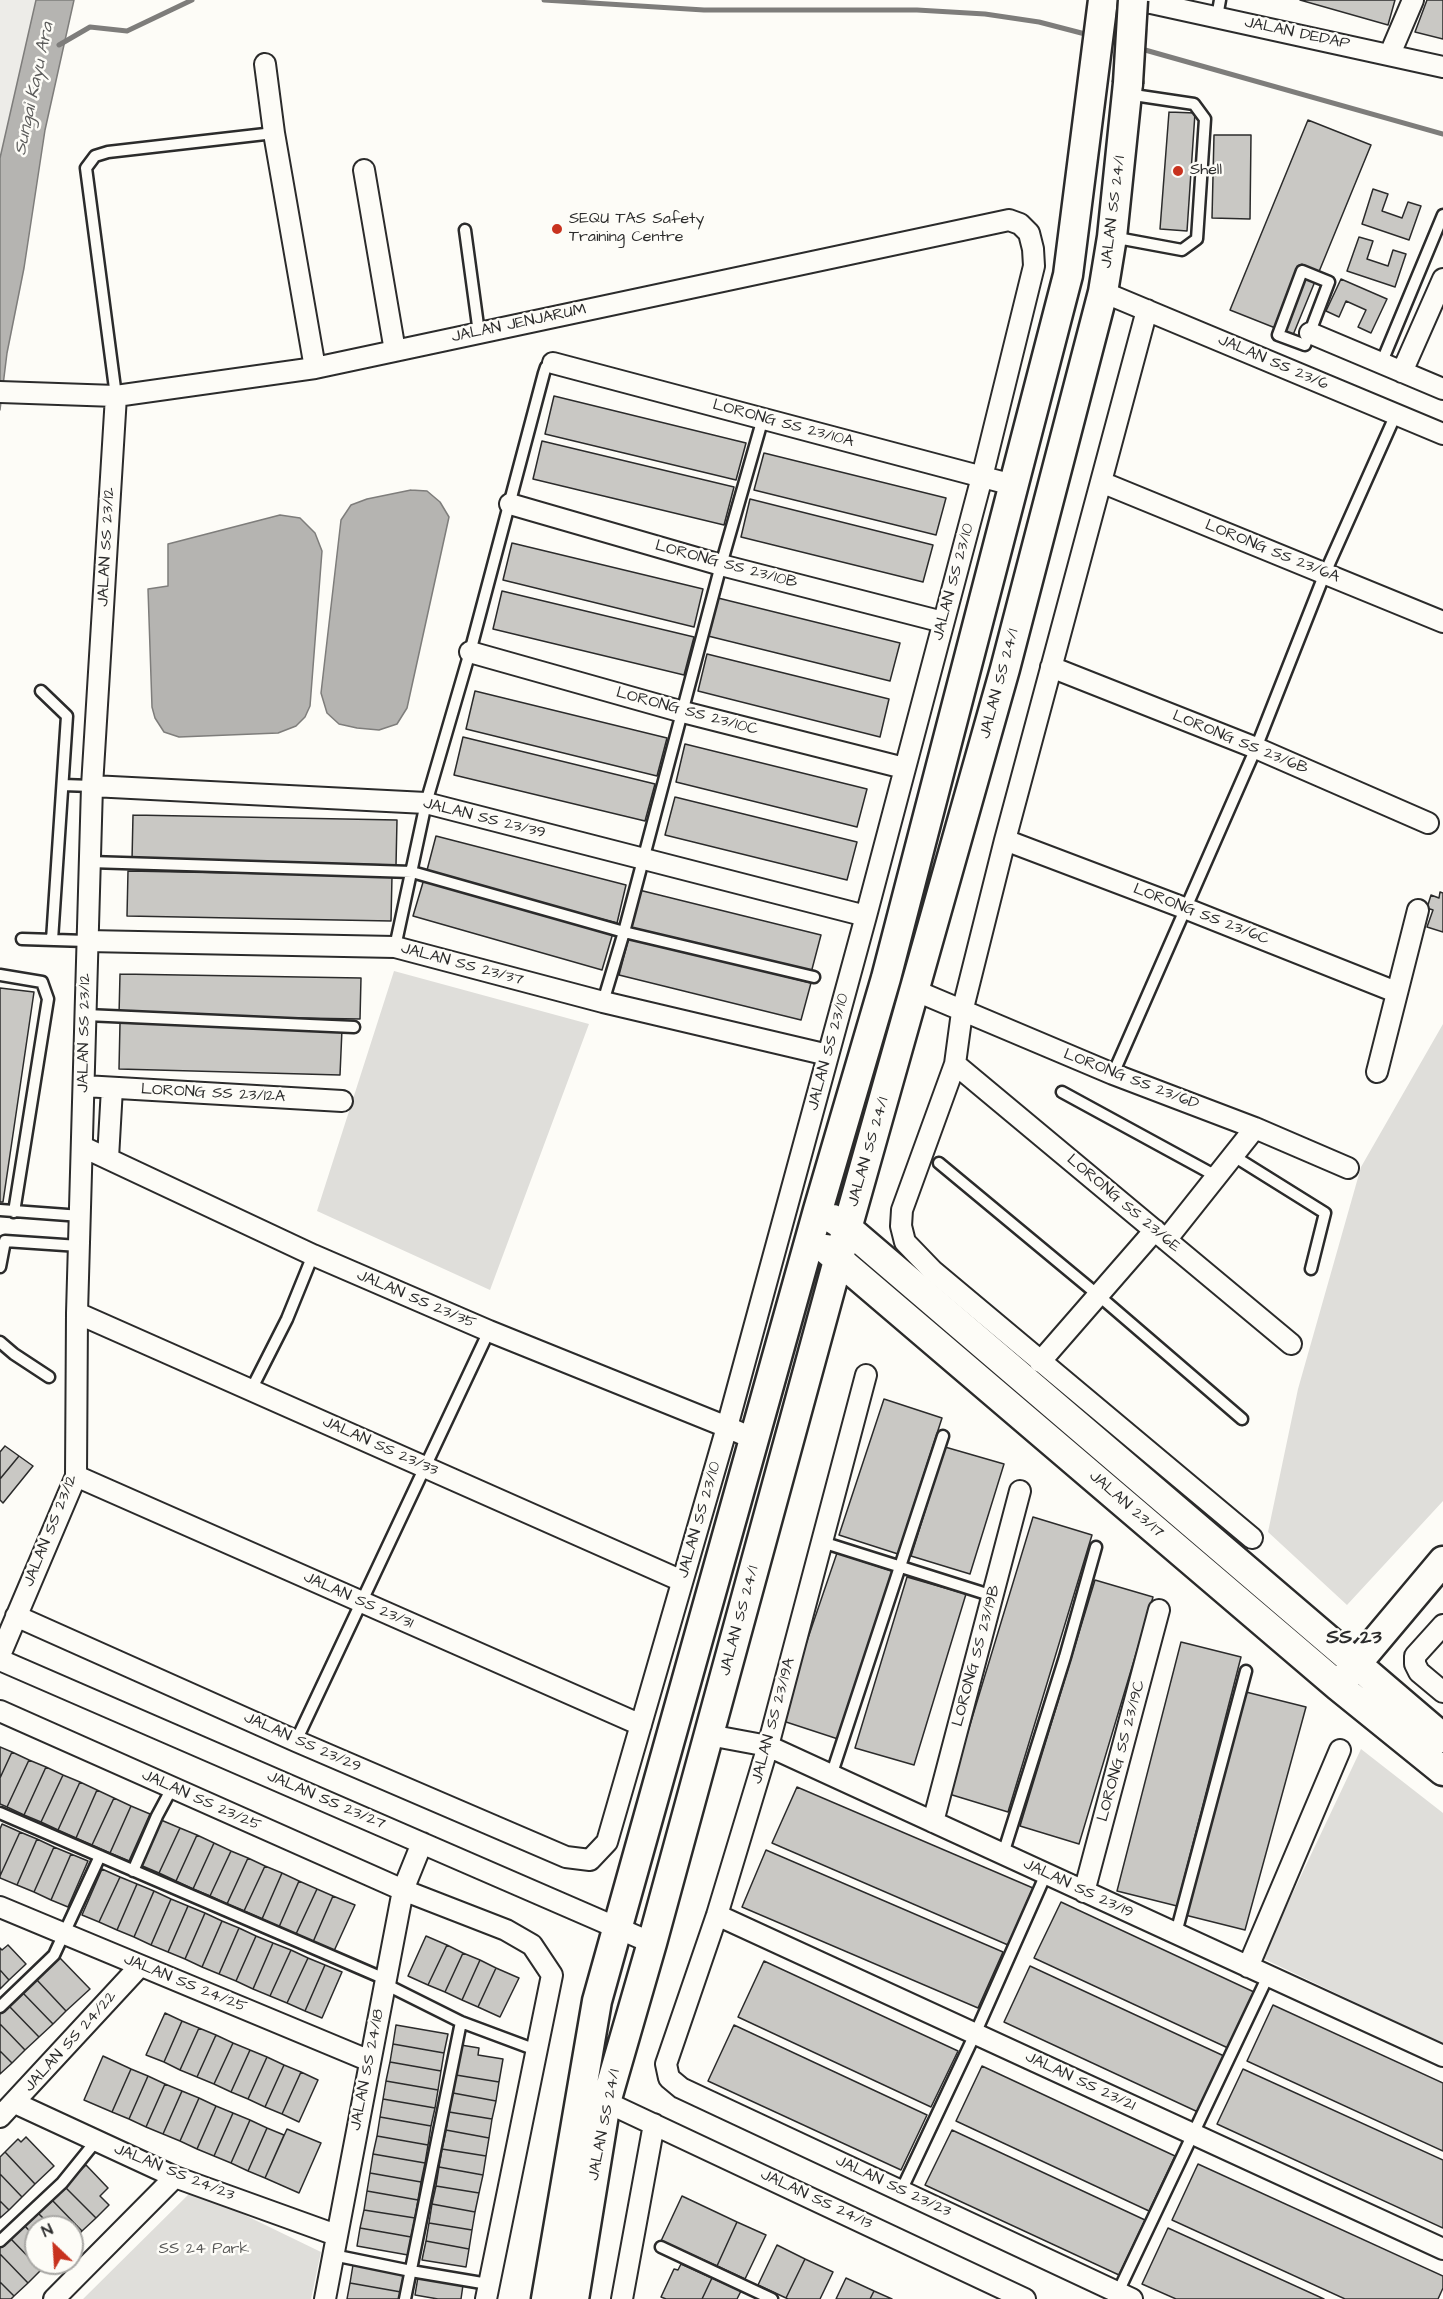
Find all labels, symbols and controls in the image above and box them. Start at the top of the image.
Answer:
street label: JALAN DEDAP [1243,13,1351,55]
water label: Sungai Kayu Ara [10,21,60,157]
street label: JALAN SS 24/1 [1098,155,1130,269]
place label: Shell [1190,161,1222,181]
marker: Shell [1171,164,1185,178]
place label: SEQU TAS Safety Training Centre [569,210,704,248]
marker: SEQU TAS Safety Training Centre [550,222,564,236]
street label: JALAN JENJARUM [450,300,588,348]
street label: JALAN SS 23/6 [1215,331,1331,395]
street label: LORONG SS 23/10A [710,396,856,452]
street label: JALAN SS 23/12 [94,487,120,607]
street label: LORONG SS 23/6A [1202,516,1342,588]
street label: JALAN SS 23/10 [929,521,979,643]
street label: LORONG SS 23/10B [653,537,799,593]
street label: JALAN SS 24/1 [976,627,1024,741]
street label: LORONG SS 23/10C [614,684,760,740]
street label: LORONG SS 23/6B [1169,707,1311,779]
street label: JALAN SS 23/39 [421,795,547,843]
street label: LORONG SS 23/6C [1130,880,1272,950]
street label: JALAN SS 23/37 [399,939,525,991]
street label: JALAN SS 23/12 [74,973,96,1093]
street label: JALAN SS 23/10 [804,991,854,1113]
street label: LORONG SS 23/6D [1061,1045,1201,1115]
street label: LORONG SS 23/12A [140,1081,286,1107]
street label: JALAN SS 24/1 [844,1095,894,1209]
street label: LORONG SS 23/6E [1062,1151,1184,1257]
street label: JALAN SS 23/35 [354,1266,478,1334]
street label: JALAN SS 23/33 [319,1413,441,1481]
street label: JALAN SS 23/10 [674,1460,726,1580]
street label: JALAN 23/17 [1085,1467,1167,1543]
street label: JALAN SS 23/12 [20,1472,82,1590]
street label: JALAN SS 24/1 [716,1564,764,1678]
street label: JALAN SS 23/31 [300,1568,416,1634]
street label: LORONG SS 23/19B [949,1583,1005,1729]
district label: SS 23 [1326,1627,1382,1651]
street label: JALAN SS 23/19A [748,1656,800,1786]
street label: LORONG SS 23/19C [1094,1678,1150,1824]
street label: JALAN SS 23/29 [240,1709,364,1777]
street label: JALAN SS 23/25 [138,1766,264,1836]
street label: JALAN SS 23/27 [264,1767,388,1835]
street label: JALAN SS 23/19 [1020,1855,1136,1923]
street label: JALAN SS 24/25 [121,1951,249,2017]
street label: JALAN SS 24/22 [21,1988,121,2096]
street label: JALAN SS 24/18 [347,2008,389,2132]
street label: JALAN SS 23/21 [1022,2048,1138,2116]
street label: JALAN SS 24/1 [585,2068,625,2182]
street label: JALAN SS 24/23 [111,2140,237,2206]
street label: JALAN SS 23/23 [832,2152,954,2222]
street label: JALAN SS 24/13 [757,2166,875,2234]
north arrow [24,2215,84,2275]
text: N [38,2218,56,2243]
park label: SS 24 Park [159,2240,249,2260]

